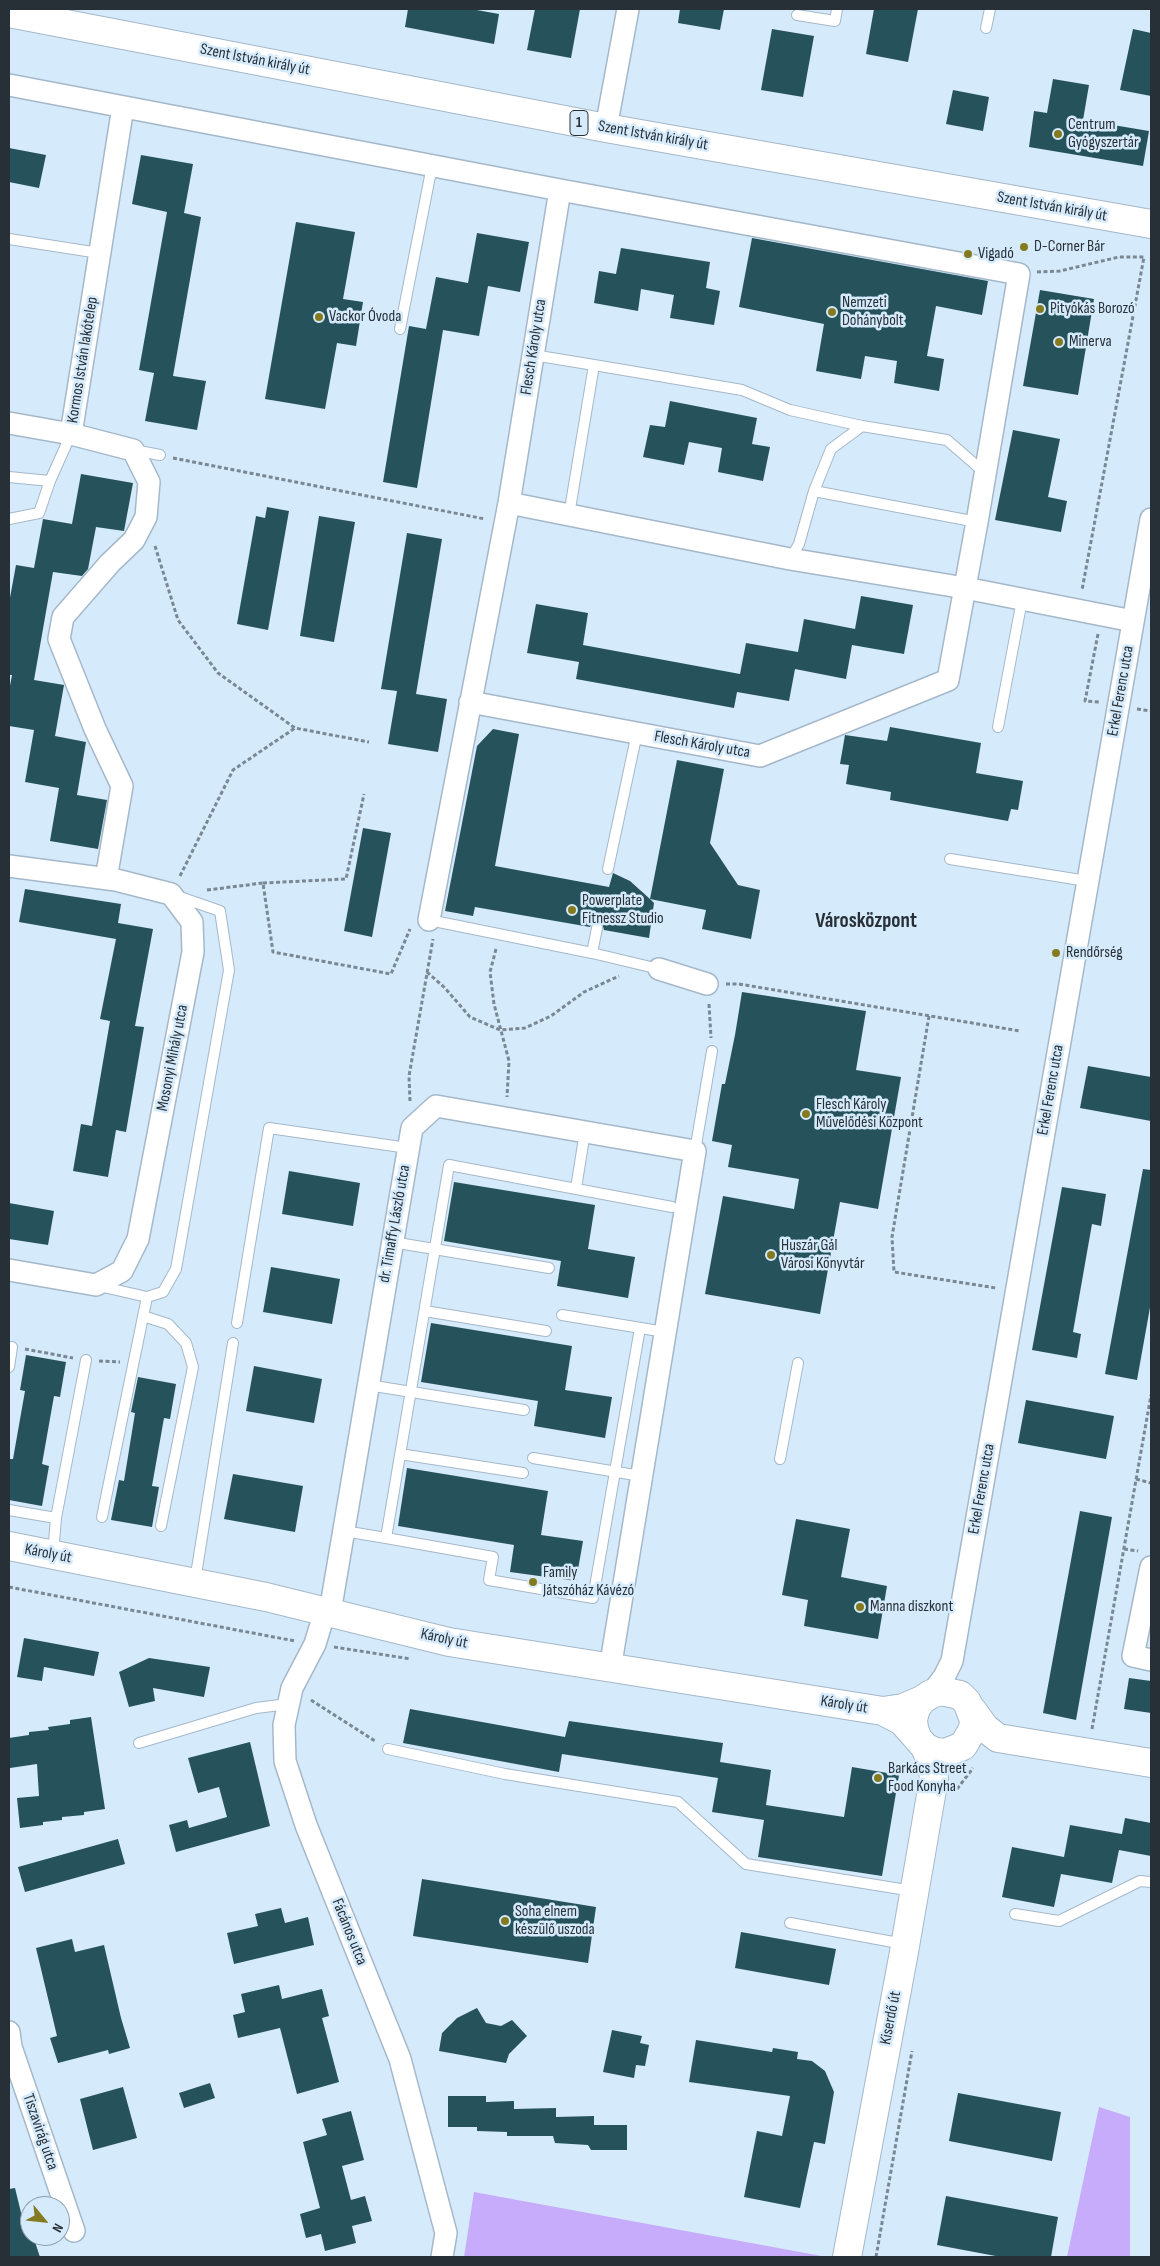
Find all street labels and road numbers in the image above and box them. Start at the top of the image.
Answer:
street label: Szent István király út [198,40,312,80]
road number: 1 [570,110,588,136]
street label: Szent István király út [596,117,710,155]
street label: Szent István király út [995,188,1109,226]
street label: Kormos István lakótelep [64,295,102,425]
street label: Flesch Károly utca [517,298,551,396]
street label: Erkel Ferenc utca [1104,644,1138,738]
street label: Flesch Károly utca [653,727,751,763]
street label: Mosonyi Mihály utca [153,1003,193,1113]
street label: Erkel Ferenc utca [1034,1043,1068,1137]
street label: dr. Timaffy László utca [375,1164,415,1284]
street label: Erkel Ferenc utca [965,1442,999,1536]
street label: Károly út [23,1540,73,1568]
street label: Károly út [419,1625,469,1653]
street label: Károly út [819,1692,869,1718]
street label: Fácános utca [327,1896,371,1968]
street label: Kiserdő út [876,1990,906,2046]
street label: Tiszavirág utca [18,2091,62,2173]

